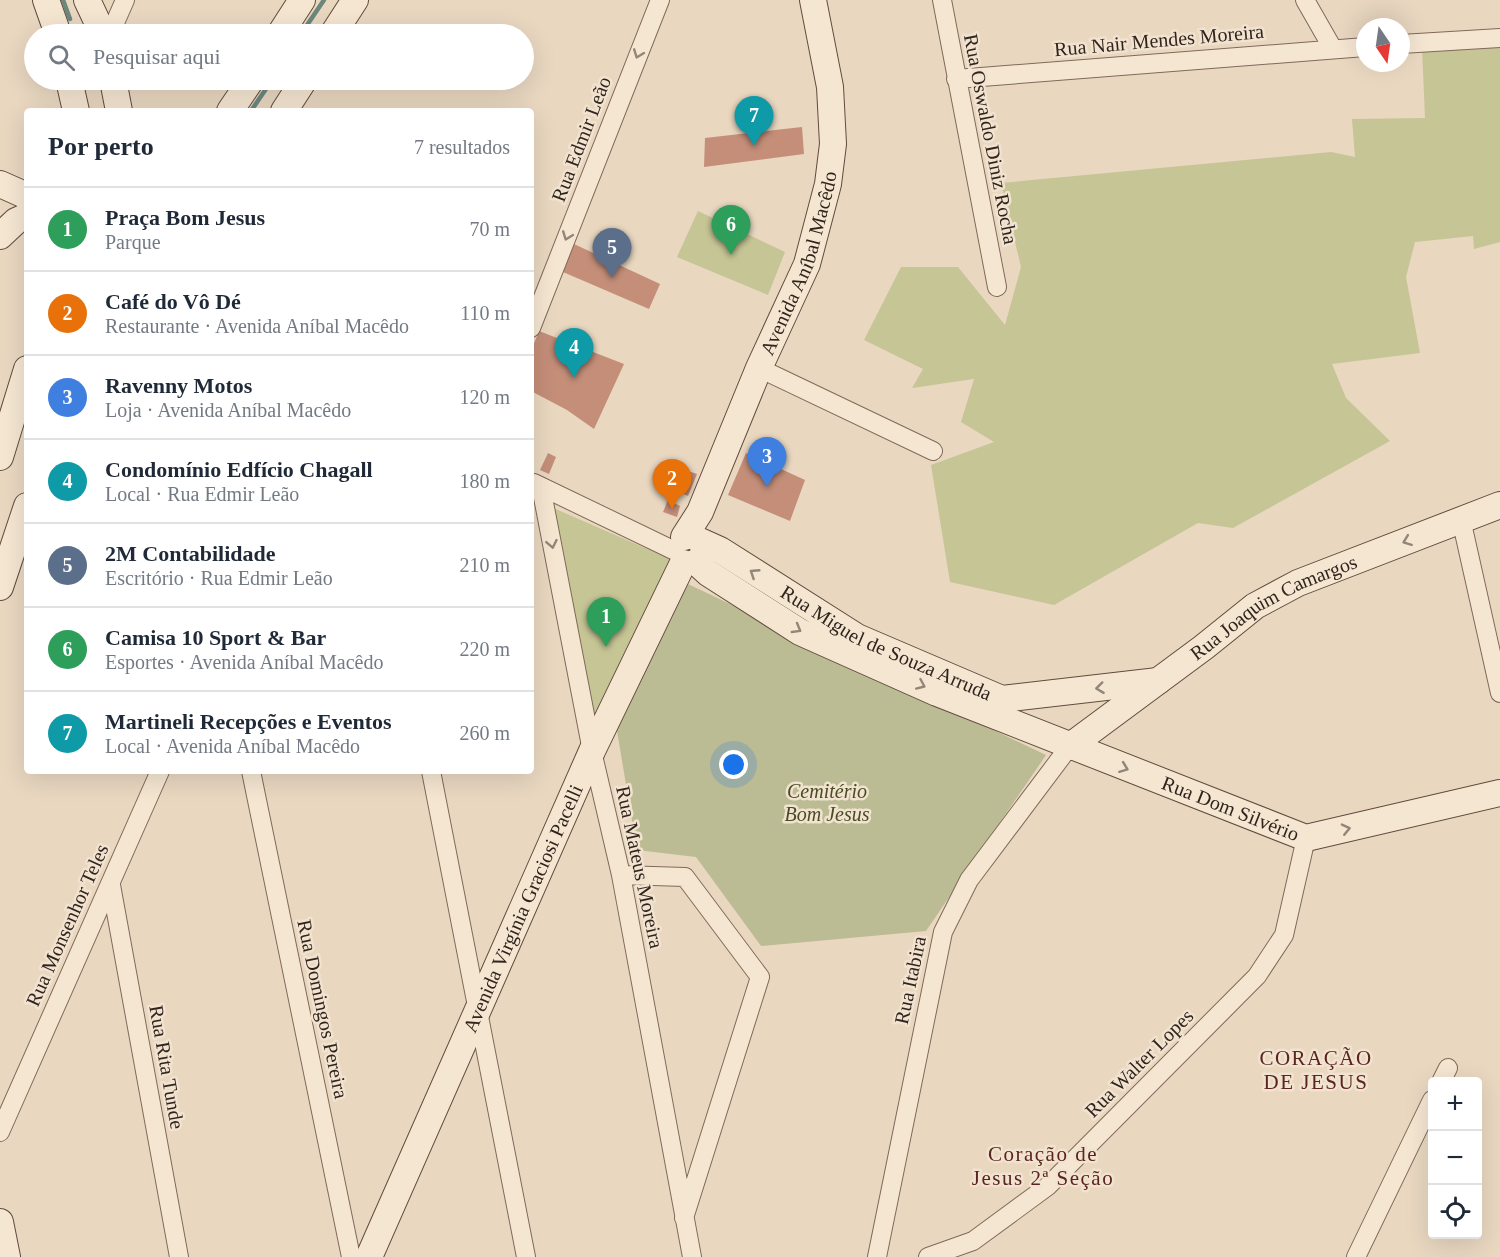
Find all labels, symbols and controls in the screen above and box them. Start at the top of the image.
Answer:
north arrow [1356,18,1410,72]
street label: Rua Nair Mendes Moreira [1053,20,1265,60]
search box [24,24,534,90]
street label: Rua Oswaldo Diniz Rocha [960,32,1022,246]
icon: search [45,41,78,74]
text: Pesquisar aqui [93,44,221,69]
one-way arrow [633,48,645,59]
street label: Rua Edmir Leão [547,73,615,205]
pin: 7 [734,96,774,146]
text: Por perto [48,132,154,161]
text: 7 resultados [414,136,510,158]
street label: Avenida Aníbal Macêdo [756,170,840,358]
text: Praça Bom Jesus [105,205,265,230]
pin: 6 [712,206,750,255]
text: 1 [63,218,73,240]
text: 70 m [469,218,510,240]
pin: 5 [592,228,632,278]
one-way arrow [562,230,574,241]
text: Parque [105,231,161,253]
text: Café do Vô Dé [105,289,241,314]
text: 2 [63,302,73,324]
text: 110 m [460,302,510,324]
text: Restaurante · Avenida Aníbal Macêdo [105,315,409,337]
pin: 4 [554,328,594,378]
text: Ravenny Motos [105,373,252,398]
text: 3 [63,386,73,408]
text: 120 m [459,386,510,408]
text: Loja · Avenida Aníbal Macêdo [105,399,351,421]
pin: 3 [748,438,786,487]
text: Condomínio Edfício Chagall [105,457,373,482]
pin: 2 [652,460,692,509]
text: 4 [63,470,73,492]
text: 180 m [459,470,510,492]
text: Local · Rua Edmir Leão [105,483,299,505]
one-way arrow [1402,534,1413,546]
one-way arrow [545,539,558,549]
text: 2M Contabilidade [105,541,276,566]
street label: Rua Joaquim Camargos [1186,550,1360,664]
text: 5 [63,554,73,576]
text: 210 m [459,554,510,576]
text: Escritório · Rua Edmir Leão [105,567,333,589]
one-way arrow [750,569,761,580]
street label: Rua Miguel de Souza Arruda [777,581,995,704]
pin: 1 [586,598,626,647]
one-way arrow [791,622,801,633]
text: Camisa 10 Sport & Bar [105,625,326,650]
text: 6 [63,638,73,660]
text: 220 m [459,638,510,660]
text: Esportes · Avenida Aníbal Macêdo [105,651,383,673]
one-way arrow [914,678,925,690]
one-way arrow [1095,681,1104,694]
text: Martineli Recepções e Eventos [105,709,392,734]
text: 7 [63,722,73,744]
text: 260 m [459,722,510,744]
text: Local · Avenida Aníbal Macêdo [105,735,360,757]
your location [719,750,748,779]
one-way arrow [1118,760,1128,773]
street label: Rua Dom Silvério [1159,772,1302,845]
park label: Cemitério Bom Jesus [785,780,870,825]
street label: Avenida Virgínia Graciosi Pacelli [458,781,587,1036]
street label: Rua Mateus Moreira [612,784,668,950]
one-way arrow [1341,823,1351,836]
street label: Rua Monsenhor Teles [21,840,113,1009]
street label: Rua Domingos Pereira [292,918,353,1101]
street label: Rua Itabira [890,934,930,1026]
street label: Rua Rita Tunde [145,1003,189,1131]
street label: Rua Walter Lopes [1080,1004,1198,1122]
district label: CORAÇÃO DE JESUS [1259,1046,1373,1094]
map controls [1428,1077,1482,1239]
button: + [1428,1077,1482,1131]
button: − [1428,1131,1482,1185]
district label: Coração de Jesus 2ª Seção [972,1142,1114,1190]
button: locate [1428,1185,1482,1239]

